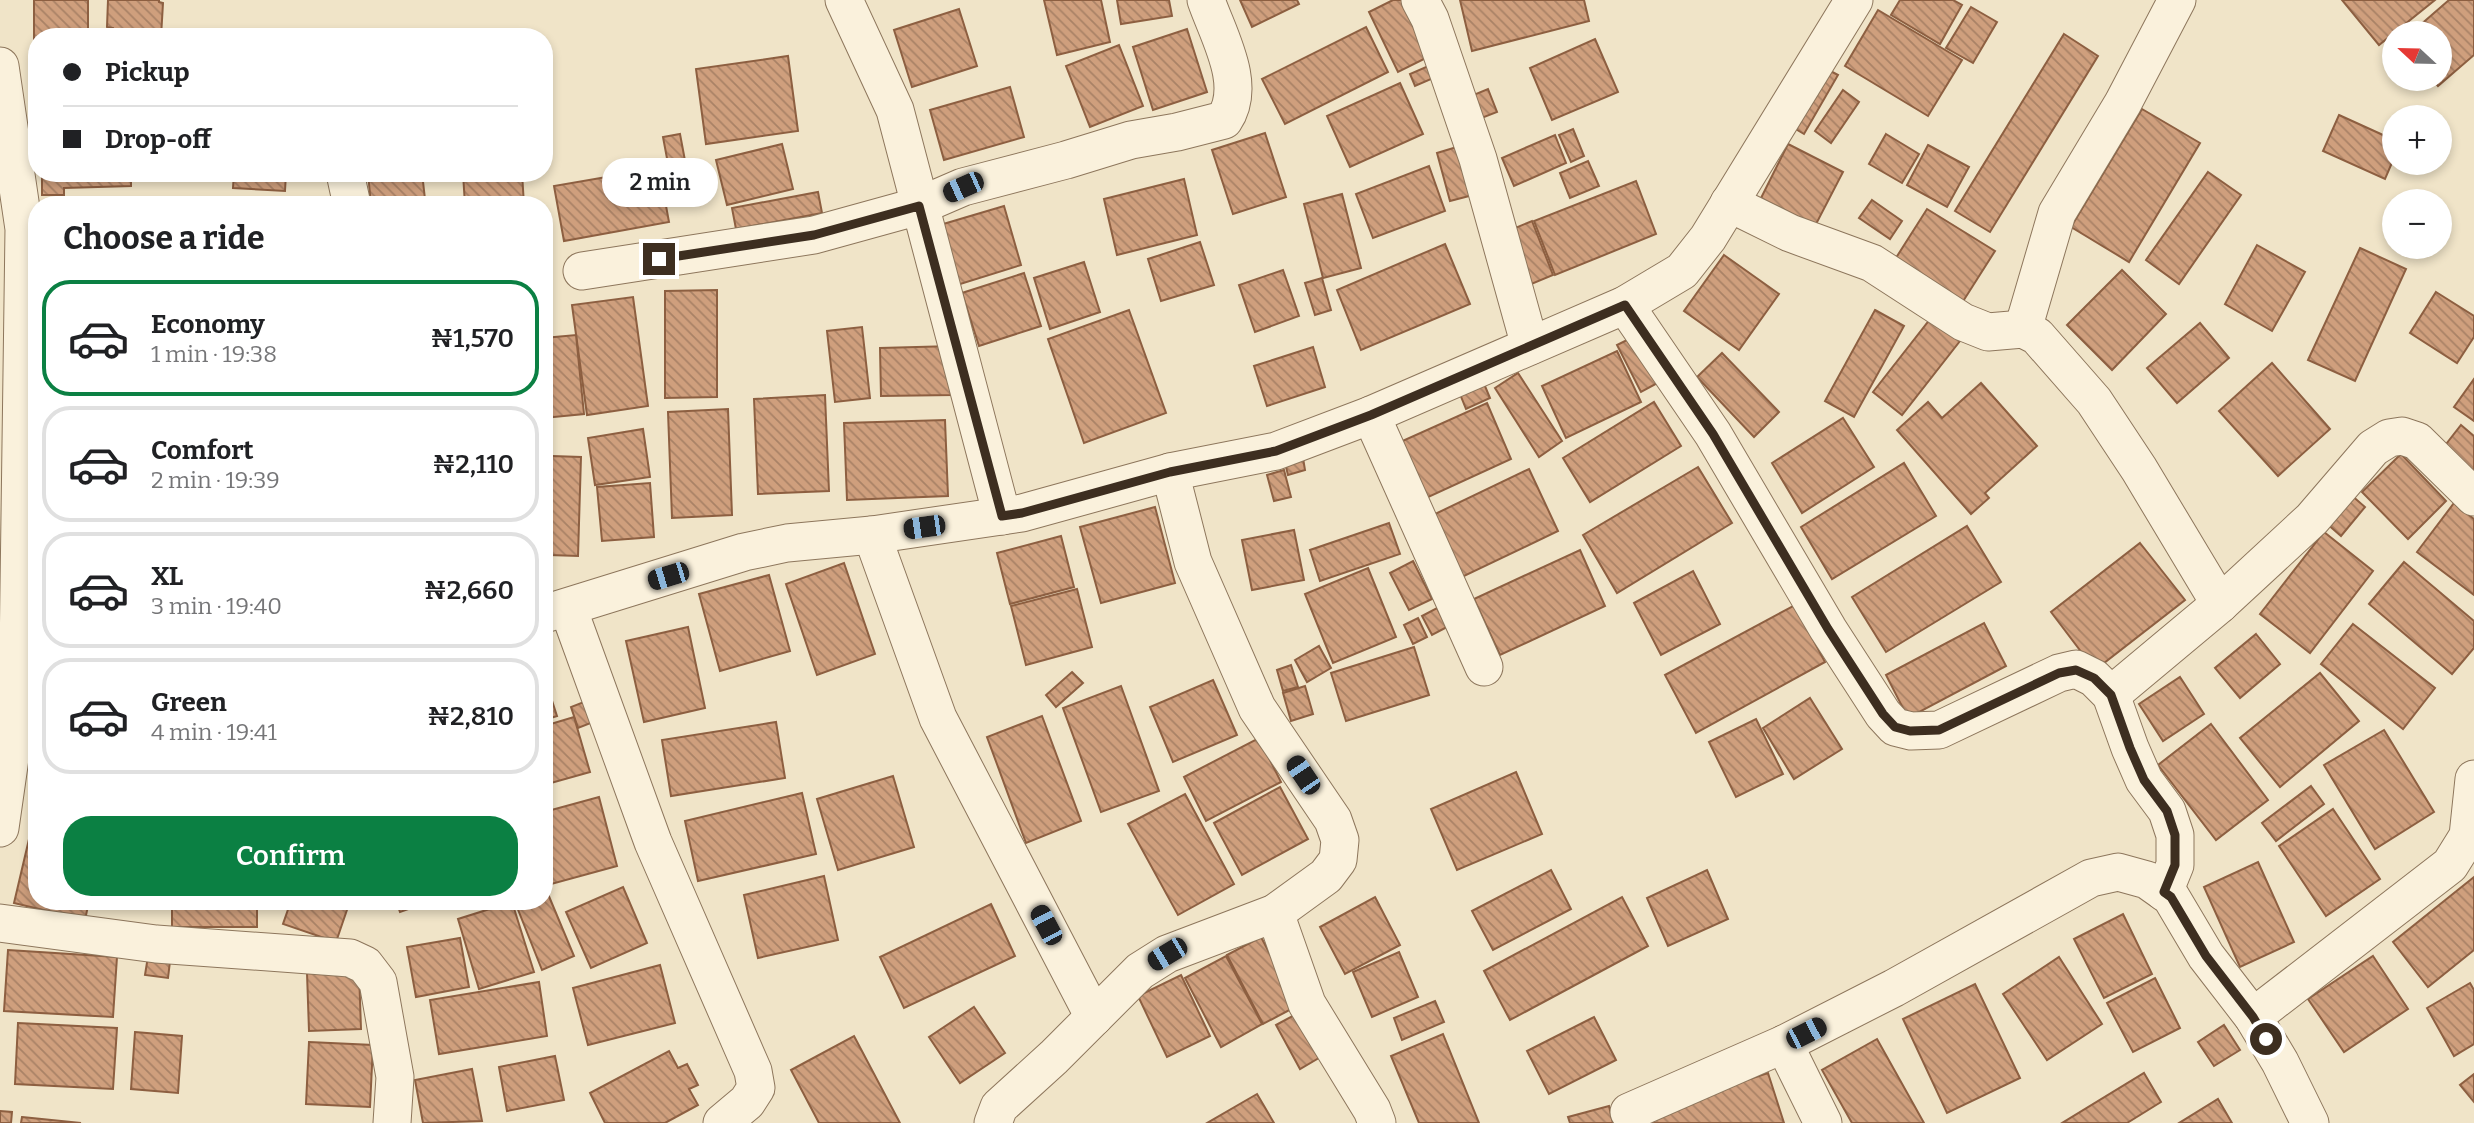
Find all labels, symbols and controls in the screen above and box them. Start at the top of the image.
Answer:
north arrow [2382,21,2452,91]
map controls [2382,21,2452,259]
text: Pickup [105,57,190,88]
button: + [2382,105,2452,175]
text: Drop-off [105,124,211,155]
callout: 2 min [601,158,717,206]
text: 2 min [630,168,690,196]
car [940,169,987,205]
button: − [2382,189,2452,259]
text: Choose a ride [63,219,264,257]
route end [643,243,675,275]
icon: car [67,307,130,370]
text: Economy [151,309,265,340]
text: ₦1,570 [430,323,514,354]
text: 1 min · 19:38 [151,340,277,368]
icon: car [67,433,130,496]
text: Comfort [151,435,254,466]
text: ₦2,110 [432,449,514,480]
text: 2 min · 19:39 [151,466,280,494]
car [902,514,947,540]
icon: car [67,559,130,622]
car [645,560,692,592]
text: XL [151,561,183,592]
text: ₦2,660 [424,575,514,606]
text: 3 min · 19:40 [151,592,282,620]
icon: car [67,685,130,748]
text: Green [151,687,227,718]
text: ₦2,810 [427,701,514,732]
text: 4 min · 19:41 [151,718,277,746]
car [1283,752,1324,798]
button: Confirm [63,816,518,896]
car [1027,902,1066,948]
car [1144,934,1191,974]
car [1783,1014,1830,1052]
route start [2250,1023,2282,1055]

